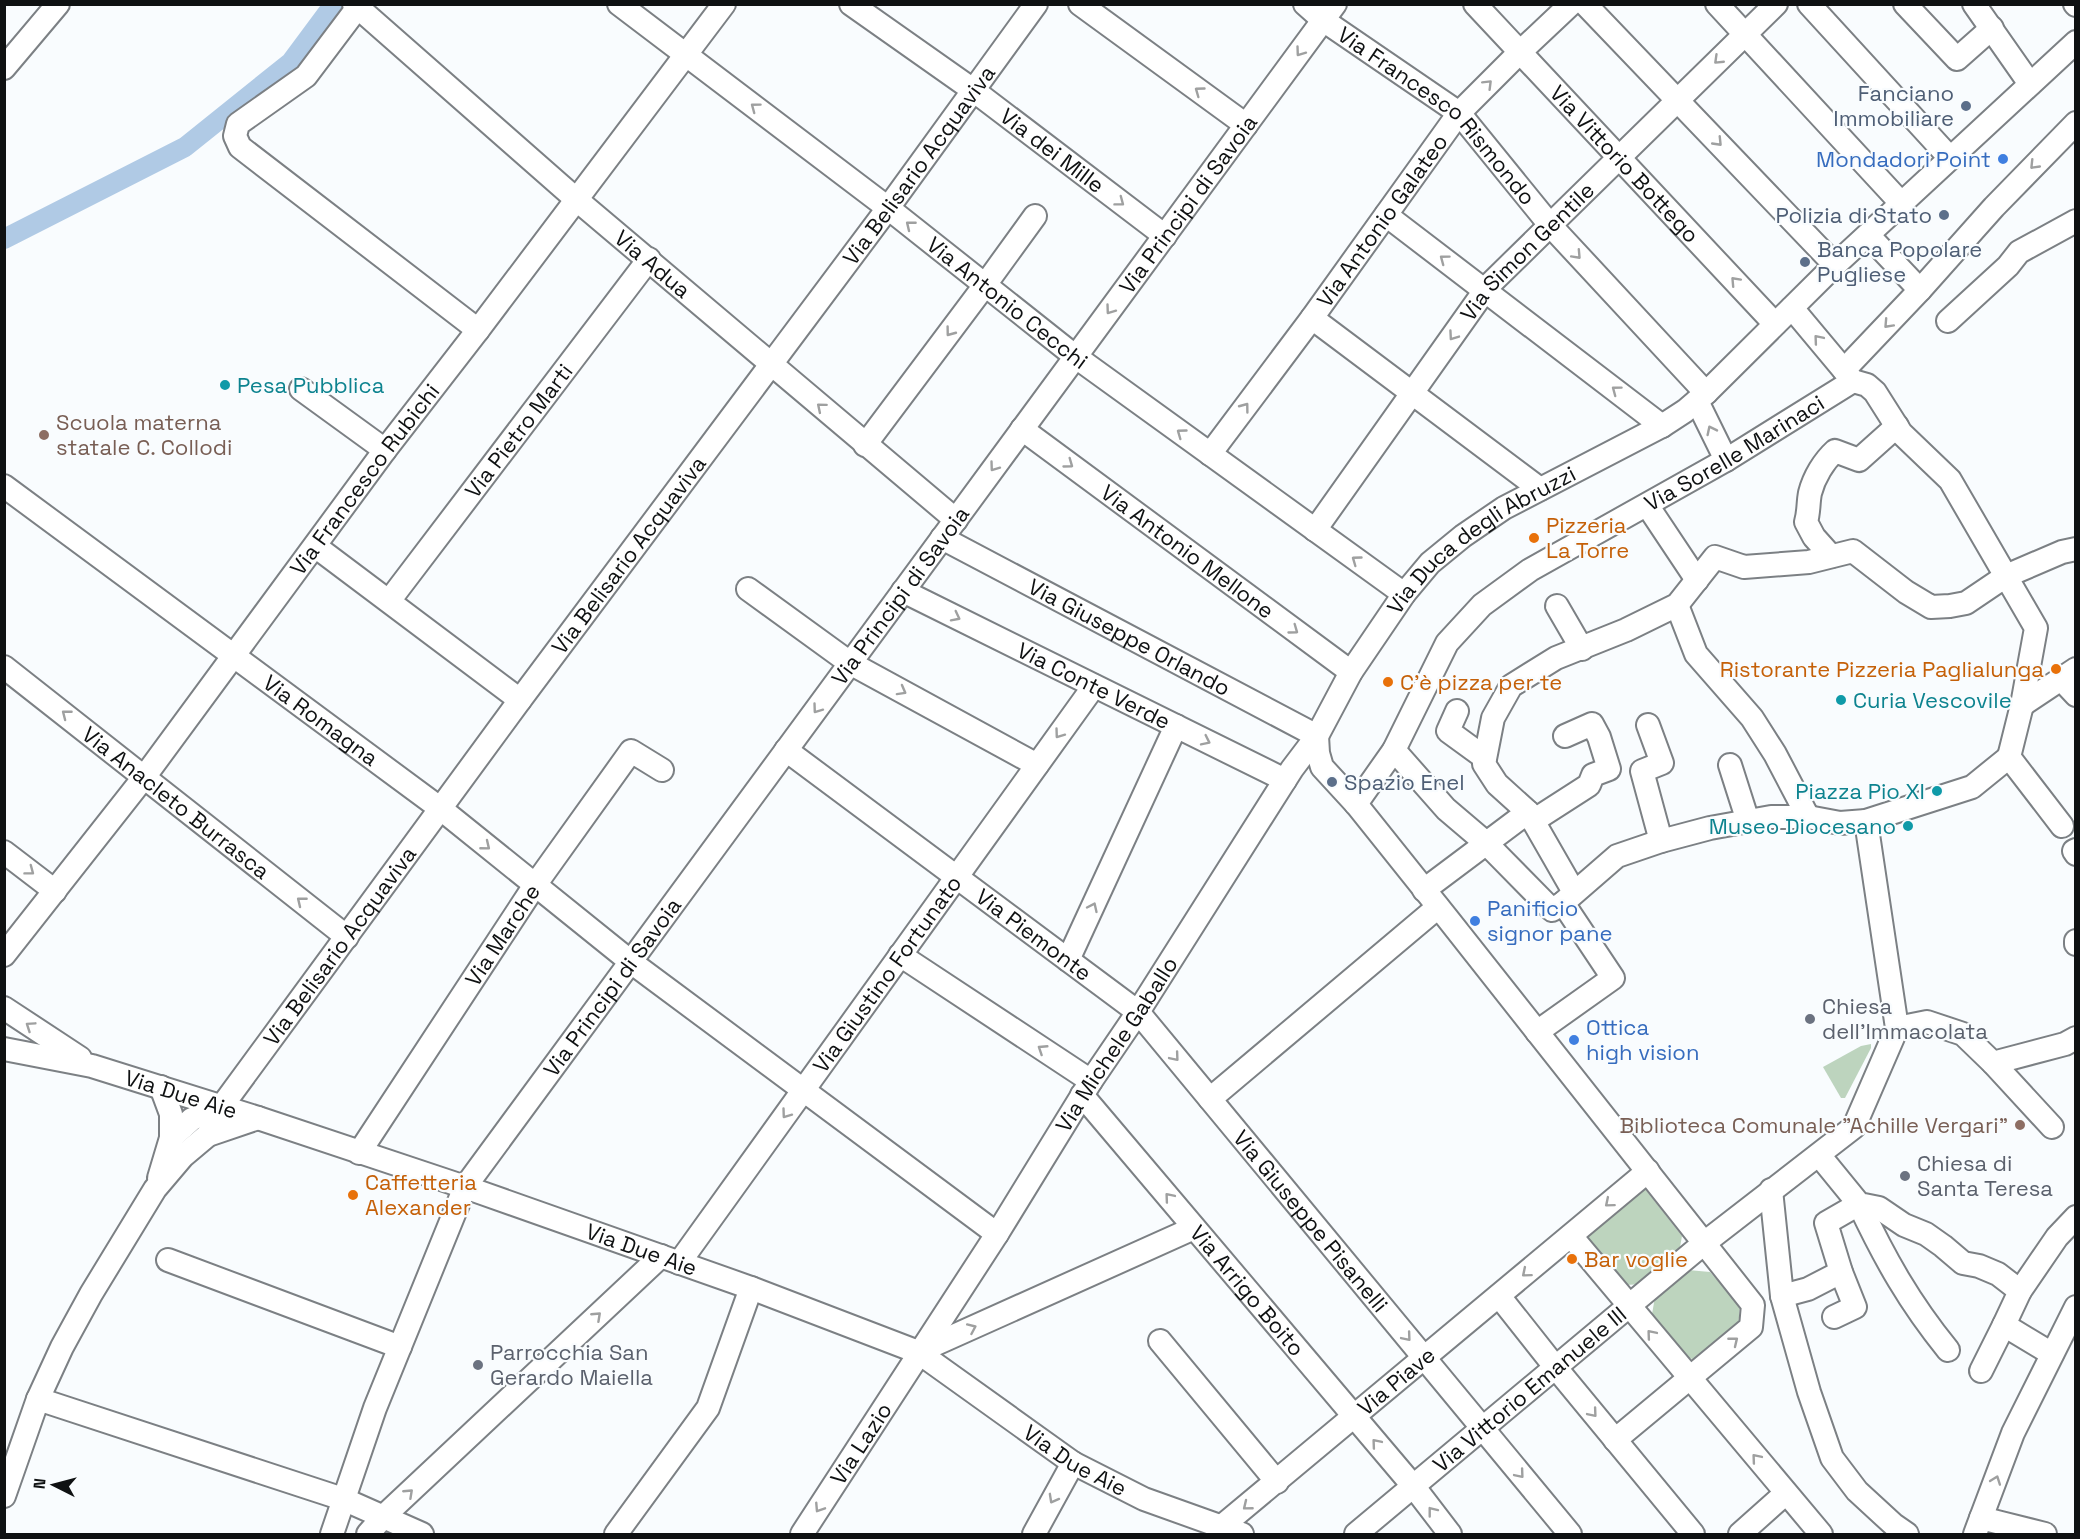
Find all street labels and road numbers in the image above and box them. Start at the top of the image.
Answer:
street label: Via Francesco Rismondo [1332,20,1542,211]
street label: Via Belisario Acquaviva [836,59,1001,271]
street label: Via Vittorio Bottego [1544,79,1705,248]
street label: Via dei Mille [995,102,1110,199]
street label: Via Principi di Savoia [1113,109,1263,299]
street label: Via Antonio Galateo [1310,128,1453,313]
street label: Via Simon Gentile [1454,176,1600,326]
street label: Via Adua [609,224,697,304]
street label: Via Antonio Cecchi [921,230,1094,375]
street label: Via Pietro Marti [459,358,578,503]
street label: Via Francesco Rubichi [284,378,445,581]
street label: Via Sorelle Marinaci [1639,388,1829,517]
street label: Via Belisario Acquaviva [545,450,712,660]
street label: Via Duca degli Abruzzi [1381,459,1580,619]
street label: Via Antonio Mellone [1095,478,1280,625]
street label: Via Principi di Savoia [825,500,975,691]
street label: Via Giuseppe Orlando [1024,572,1235,702]
street label: Via Conte Verde [1013,636,1175,735]
street label: Via Romagna [258,668,384,772]
street label: Via Anacleto Burrasca [77,720,276,885]
street label: Via Belisario Acquaviva [257,840,422,1051]
street label: Via Giustino Fortunato [806,870,967,1078]
street label: Via Marche [459,878,546,991]
street label: Via Piemonte [970,882,1097,987]
street label: Via Principi di Savoia [537,892,687,1082]
street label: Via Michele Gaballo [1049,951,1184,1137]
street label: Via Due Aie [122,1063,241,1125]
street label: Via Giuseppe Pisanelli [1227,1124,1394,1318]
street label: Via Due Aie [582,1217,701,1282]
street label: Via Arrigo Boito [1184,1219,1311,1362]
street label: Via Vittorio Emanuele III [1427,1300,1632,1478]
street label: Via Piave [1352,1341,1441,1421]
street label: Via Lazio [824,1397,898,1490]
street label: Via Due Aie [1018,1418,1131,1502]

